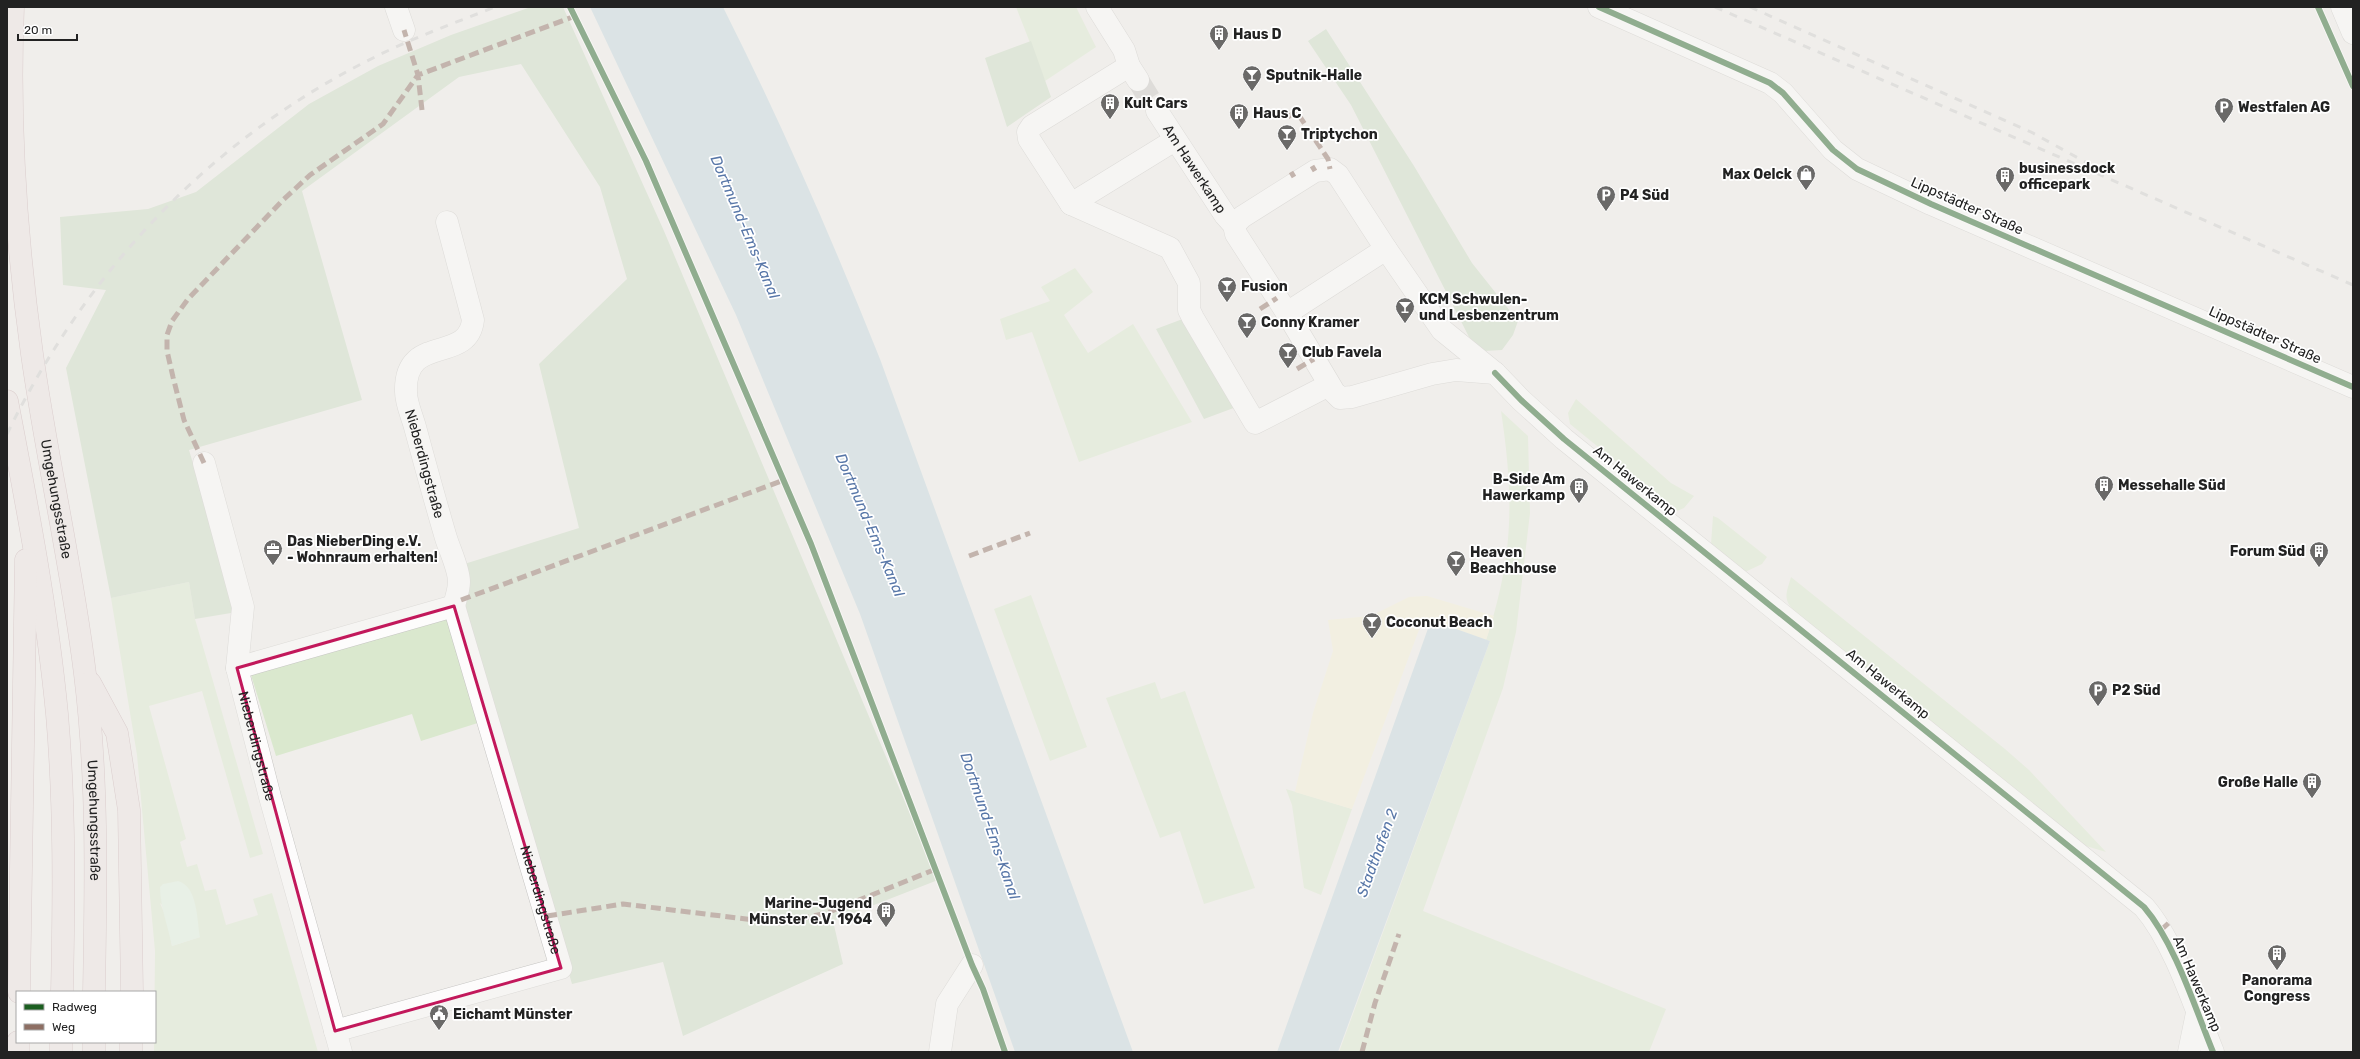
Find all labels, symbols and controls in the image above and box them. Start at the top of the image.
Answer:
scale bar [18,16,77,42]
text: 20 m [24,23,52,37]
building icon: Haus D [1208,23,1230,51]
place label: Haus D [1233,26,1281,43]
bar icon: Sputnik-Halle [1241,64,1263,92]
place label: Sputnik-Halle [1266,67,1362,84]
building icon: Kult Cars [1099,92,1121,120]
place label: Kult Cars [1124,95,1188,112]
parking icon: Westfalen AG [2213,96,2235,124]
place label: Westfalen AG [2238,99,2330,116]
building icon: Haus C [1228,102,1250,130]
place label: Haus C [1253,105,1301,122]
street label: Am Hawerkamp [1160,121,1230,216]
bar icon: Triptychon [1276,123,1298,151]
place label: Triptychon [1301,126,1378,143]
water label: Dortmund-Ems-Kanal [707,153,784,302]
place label: businessdock officepark [2019,160,2116,193]
shop icon: Max Oelck [1795,163,1817,191]
building icon: businessdock officepark [1994,165,2016,193]
place label: Max Oelck [1722,166,1793,183]
street label: Lippstädter Straße [1908,174,2026,239]
parking icon: P4 Süd [1595,184,1617,212]
place label: P4 Süd [1620,187,1669,204]
bar icon: Fusion [1216,275,1238,303]
place label: Fusion [1241,278,1288,295]
place label: KCM Schwulen- und Lesbenzentrum [1419,291,1559,324]
bar icon: KCM Schwulen- und Lesbenzentrum [1394,296,1416,324]
street label: Lippstädter Straße [2206,303,2324,368]
bar icon: Conny Kramer [1236,311,1258,339]
place label: Conny Kramer [1261,314,1360,331]
bar icon: Club Favela [1277,341,1299,369]
place label: Club Favela [1302,344,1382,361]
street label: Nieberdingstraße [401,407,448,520]
street label: Umgehungsstraße [37,438,76,560]
street label: Am Hawerkamp [1590,442,1680,520]
water label: Dortmund-Ems-Kanal [832,451,909,600]
place label: B-Side Am Hawerkamp [1482,471,1565,504]
building icon: Messehalle Süd [2093,474,2115,502]
building icon: B-Side Am Hawerkamp [1568,476,1590,504]
place label: Messehalle Süd [2118,477,2226,494]
place label: Das NieberDing e.V. - Wohnraum erhalten! [287,533,438,566]
office icon: Das NieberDing e.V. - Wohnraum erhalten! [262,538,284,566]
building icon: Forum Süd [2308,540,2330,568]
place label: Forum Süd [2230,543,2305,560]
place label: Heaven Beachhouse [1470,544,1556,577]
bar icon: Heaven Beachhouse [1445,549,1467,577]
bar icon: Coconut Beach [1361,611,1383,639]
place label: Coconut Beach [1386,614,1492,631]
street label: Am Hawerkamp [1843,645,1933,723]
parking icon: P2 Süd [2087,679,2109,707]
place label: P2 Süd [2112,682,2161,699]
street label: Nieberdingstraße [235,689,279,803]
water label: Dortmund-Ems-Kanal [956,750,1024,902]
street label: Umgehungsstraße [84,759,104,881]
building icon: Große Halle [2301,771,2323,799]
place label: Große Halle [2218,774,2298,791]
water label: Stadthafen 2 [1353,806,1401,899]
street label: Nieberdingstraße [517,843,565,956]
place label: Marine-Jugend Münster e.V. 1964 [749,895,872,928]
building icon: Marine-Jugend Münster e.V. 1964 [875,900,897,928]
street label: Am Hawerkamp [2169,933,2225,1035]
building icon: Panorama Congress [2266,943,2288,971]
place label: Panorama Congress [2242,972,2312,1005]
legend [16,991,156,1043]
text: Radweg [52,1000,97,1014]
public building icon: Eichamt Münster [428,1003,450,1031]
place label: Eichamt Münster [453,1006,573,1023]
text: Weg [52,1020,75,1034]

